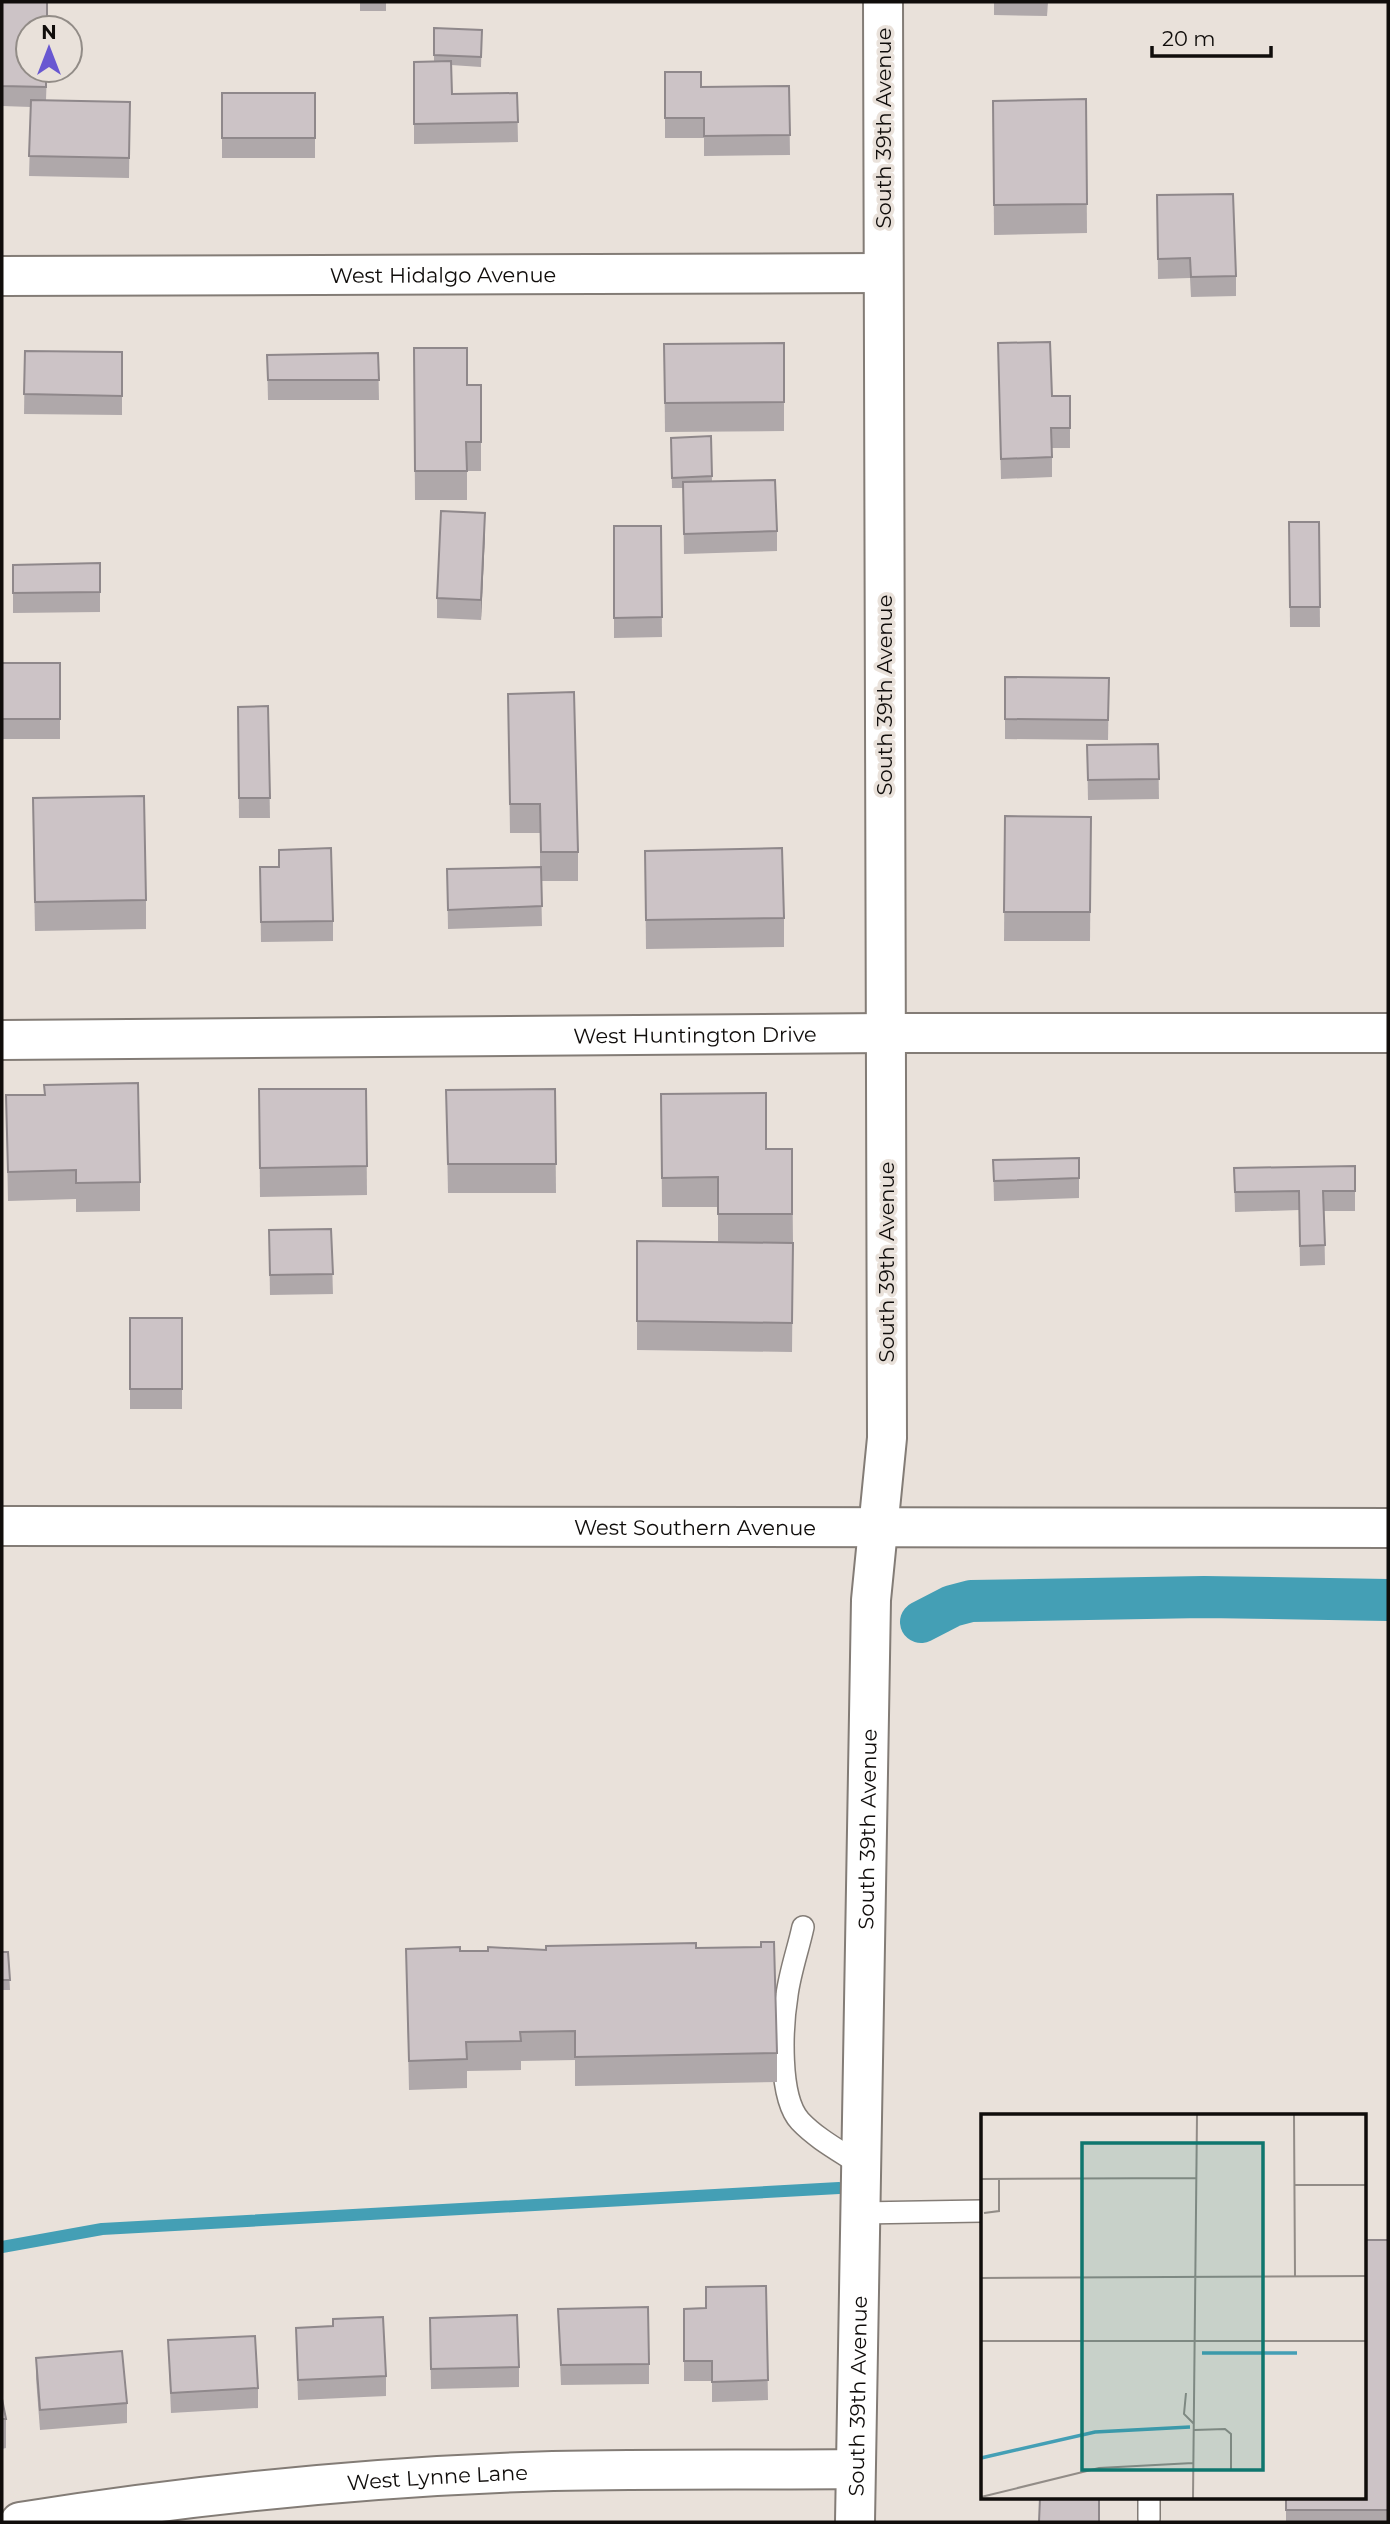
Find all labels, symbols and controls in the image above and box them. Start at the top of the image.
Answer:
north arrow [14,14,84,84]
scale bar [1152,14,1271,58]
text: N [41,21,57,44]
text: 20 m [1162,26,1216,51]
street label: South 39th Avenue [871,28,896,228]
street label: West Hidalgo Avenue [330,262,556,287]
street label: South 39th Avenue [872,595,897,795]
street label: West Huntington Drive [573,1021,817,1048]
street label: South 39th Avenue [874,1162,899,1362]
street label: West Southern Avenue [574,1514,816,1540]
street label: South 39th Avenue [853,1728,881,1930]
inset map [981,2114,1366,2500]
street label: South 39th Avenue [843,2295,871,2497]
street label: West Lynne Lane [346,2459,528,2495]

